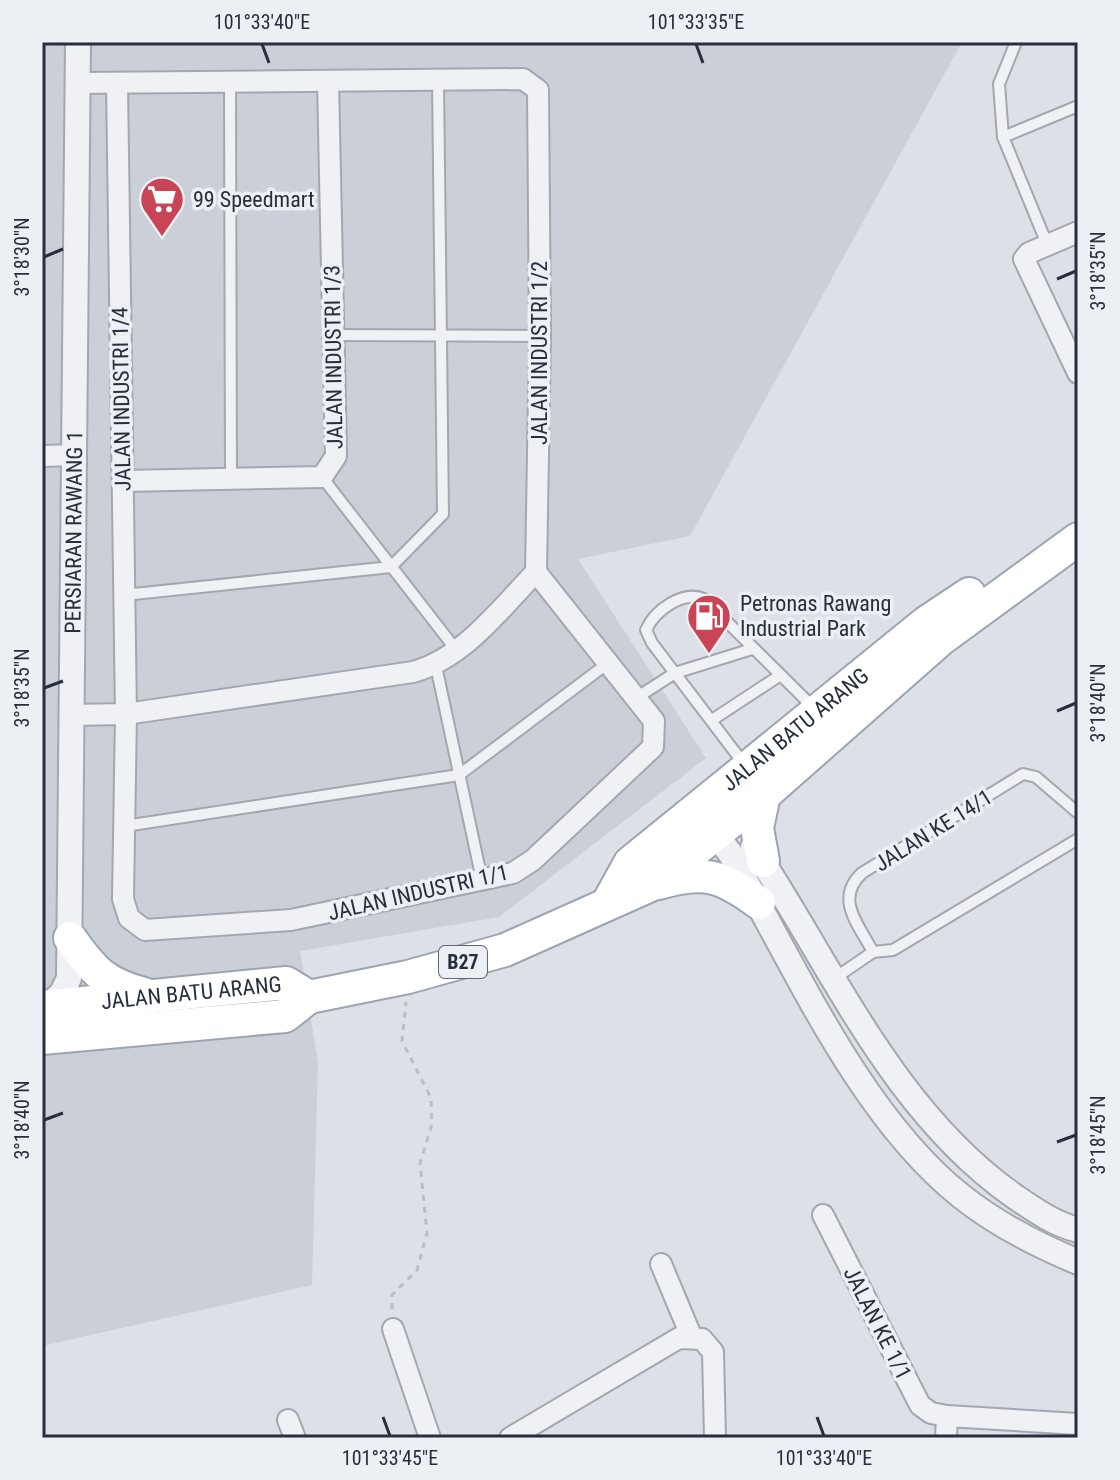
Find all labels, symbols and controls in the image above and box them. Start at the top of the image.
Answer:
text: 101°33'40"E [214,10,310,34]
text: 101°33'35"E [648,10,744,34]
supermarket icon: 99 Speedmart [138,175,186,238]
place label: 99 Speedmart [193,187,314,212]
text: 3°18'30"N [10,217,34,297]
text: 3°18'35"N [1086,231,1110,311]
street label: JALAN INDUSTRI 1/2 [527,261,552,445]
street label: JALAN INDUSTRI 1/3 [319,265,348,449]
street label: JALAN INDUSTRI 1/4 [107,307,136,491]
street label: PERSIARAN RAWANG 1 [60,431,87,634]
place label: Petronas Rawang Industrial Park [740,591,891,641]
fuel station icon: Petronas Rawang Industrial Park [685,592,733,655]
text: 3°18'35"N [10,648,34,728]
street label: JALAN BATU ARANG [717,663,874,796]
text: 3°18'40"N [1086,663,1110,743]
street label: JALAN KE 14/1 [870,784,997,876]
street label: JALAN INDUSTRI 1/1 [326,860,511,925]
road number: B27 [439,946,487,978]
street label: JALAN BATU ARANG [100,972,283,1014]
text: 3°18'40"N [10,1080,34,1160]
text: 3°18'45"N [1086,1095,1110,1175]
street label: JALAN KE 1/1 [838,1263,917,1384]
text: 101°33'45"E [342,1446,438,1470]
text: 101°33'40"E [776,1446,872,1470]

